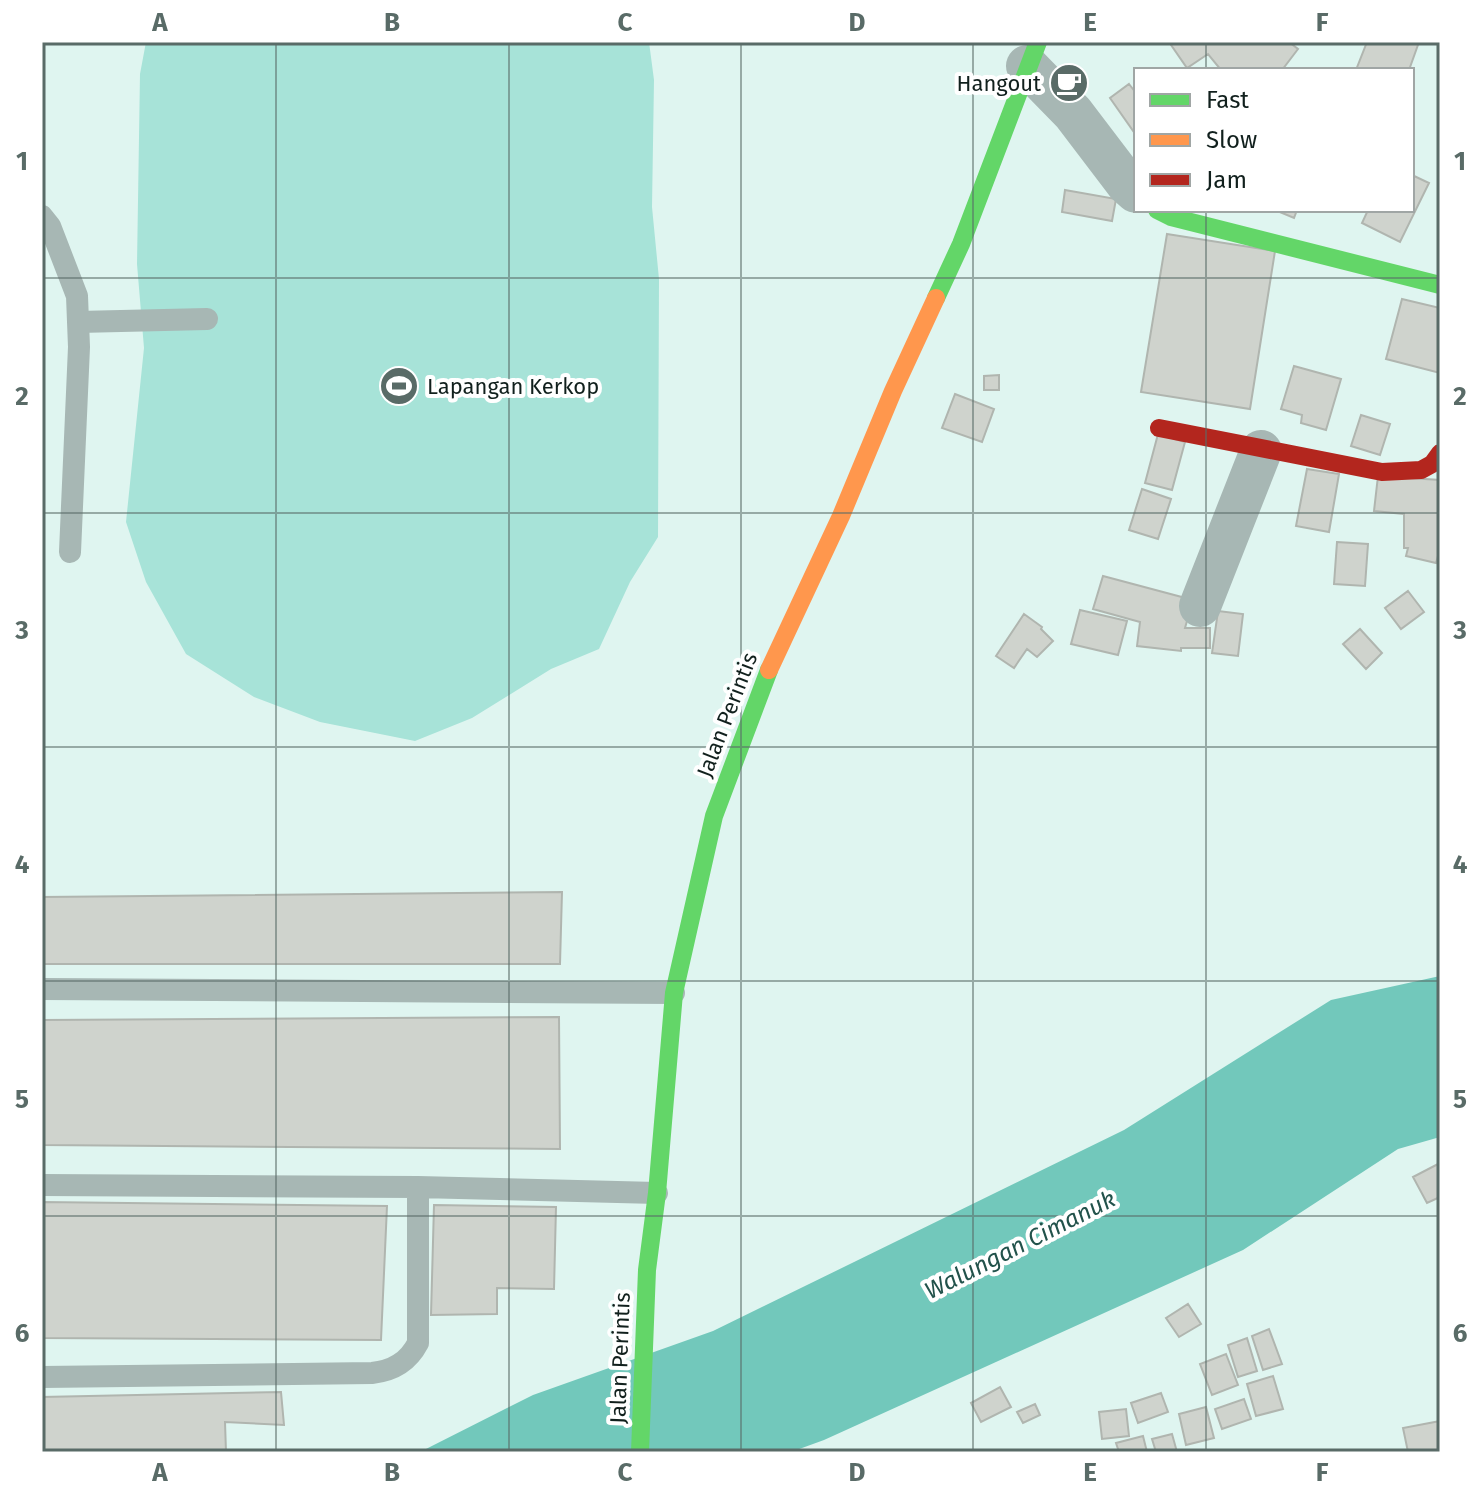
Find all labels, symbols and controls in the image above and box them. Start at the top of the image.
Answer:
text: A [151,7,168,38]
text: B [384,7,400,38]
text: C [618,7,633,38]
text: D [849,7,866,38]
text: E [1083,7,1097,38]
text: F [1316,7,1329,38]
cafe icon: Hangout [1048,62,1090,104]
legend [1134,68,1414,212]
place label: Hangout [956,70,1041,97]
text: Fast [1206,86,1249,114]
text: Slow [1206,126,1257,154]
text: 1 [16,146,28,177]
text: 1 [1454,146,1466,177]
text: Jam [1206,166,1247,194]
sports icon: Lapangan Kerkop [378,365,420,407]
place label: Lapangan Kerkop [427,373,599,400]
text: 2 [15,381,29,412]
text: 2 [1453,381,1467,412]
text: 3 [14,615,29,646]
text: 3 [1452,615,1467,646]
street label: Jalan Perintis [691,649,763,781]
text: 4 [15,849,30,880]
text: 4 [1453,849,1468,880]
text: 5 [15,1084,29,1115]
text: 5 [1453,1084,1467,1115]
water label: Walungan Cimanuk [920,1185,1120,1305]
street label: Jalan Perintis [604,1292,636,1424]
text: 6 [15,1318,30,1349]
text: 6 [1453,1318,1468,1349]
text: A [151,1457,168,1488]
text: B [384,1457,400,1488]
text: C [618,1457,633,1488]
text: D [849,1457,866,1488]
text: E [1083,1457,1097,1488]
text: F [1316,1457,1329,1488]

